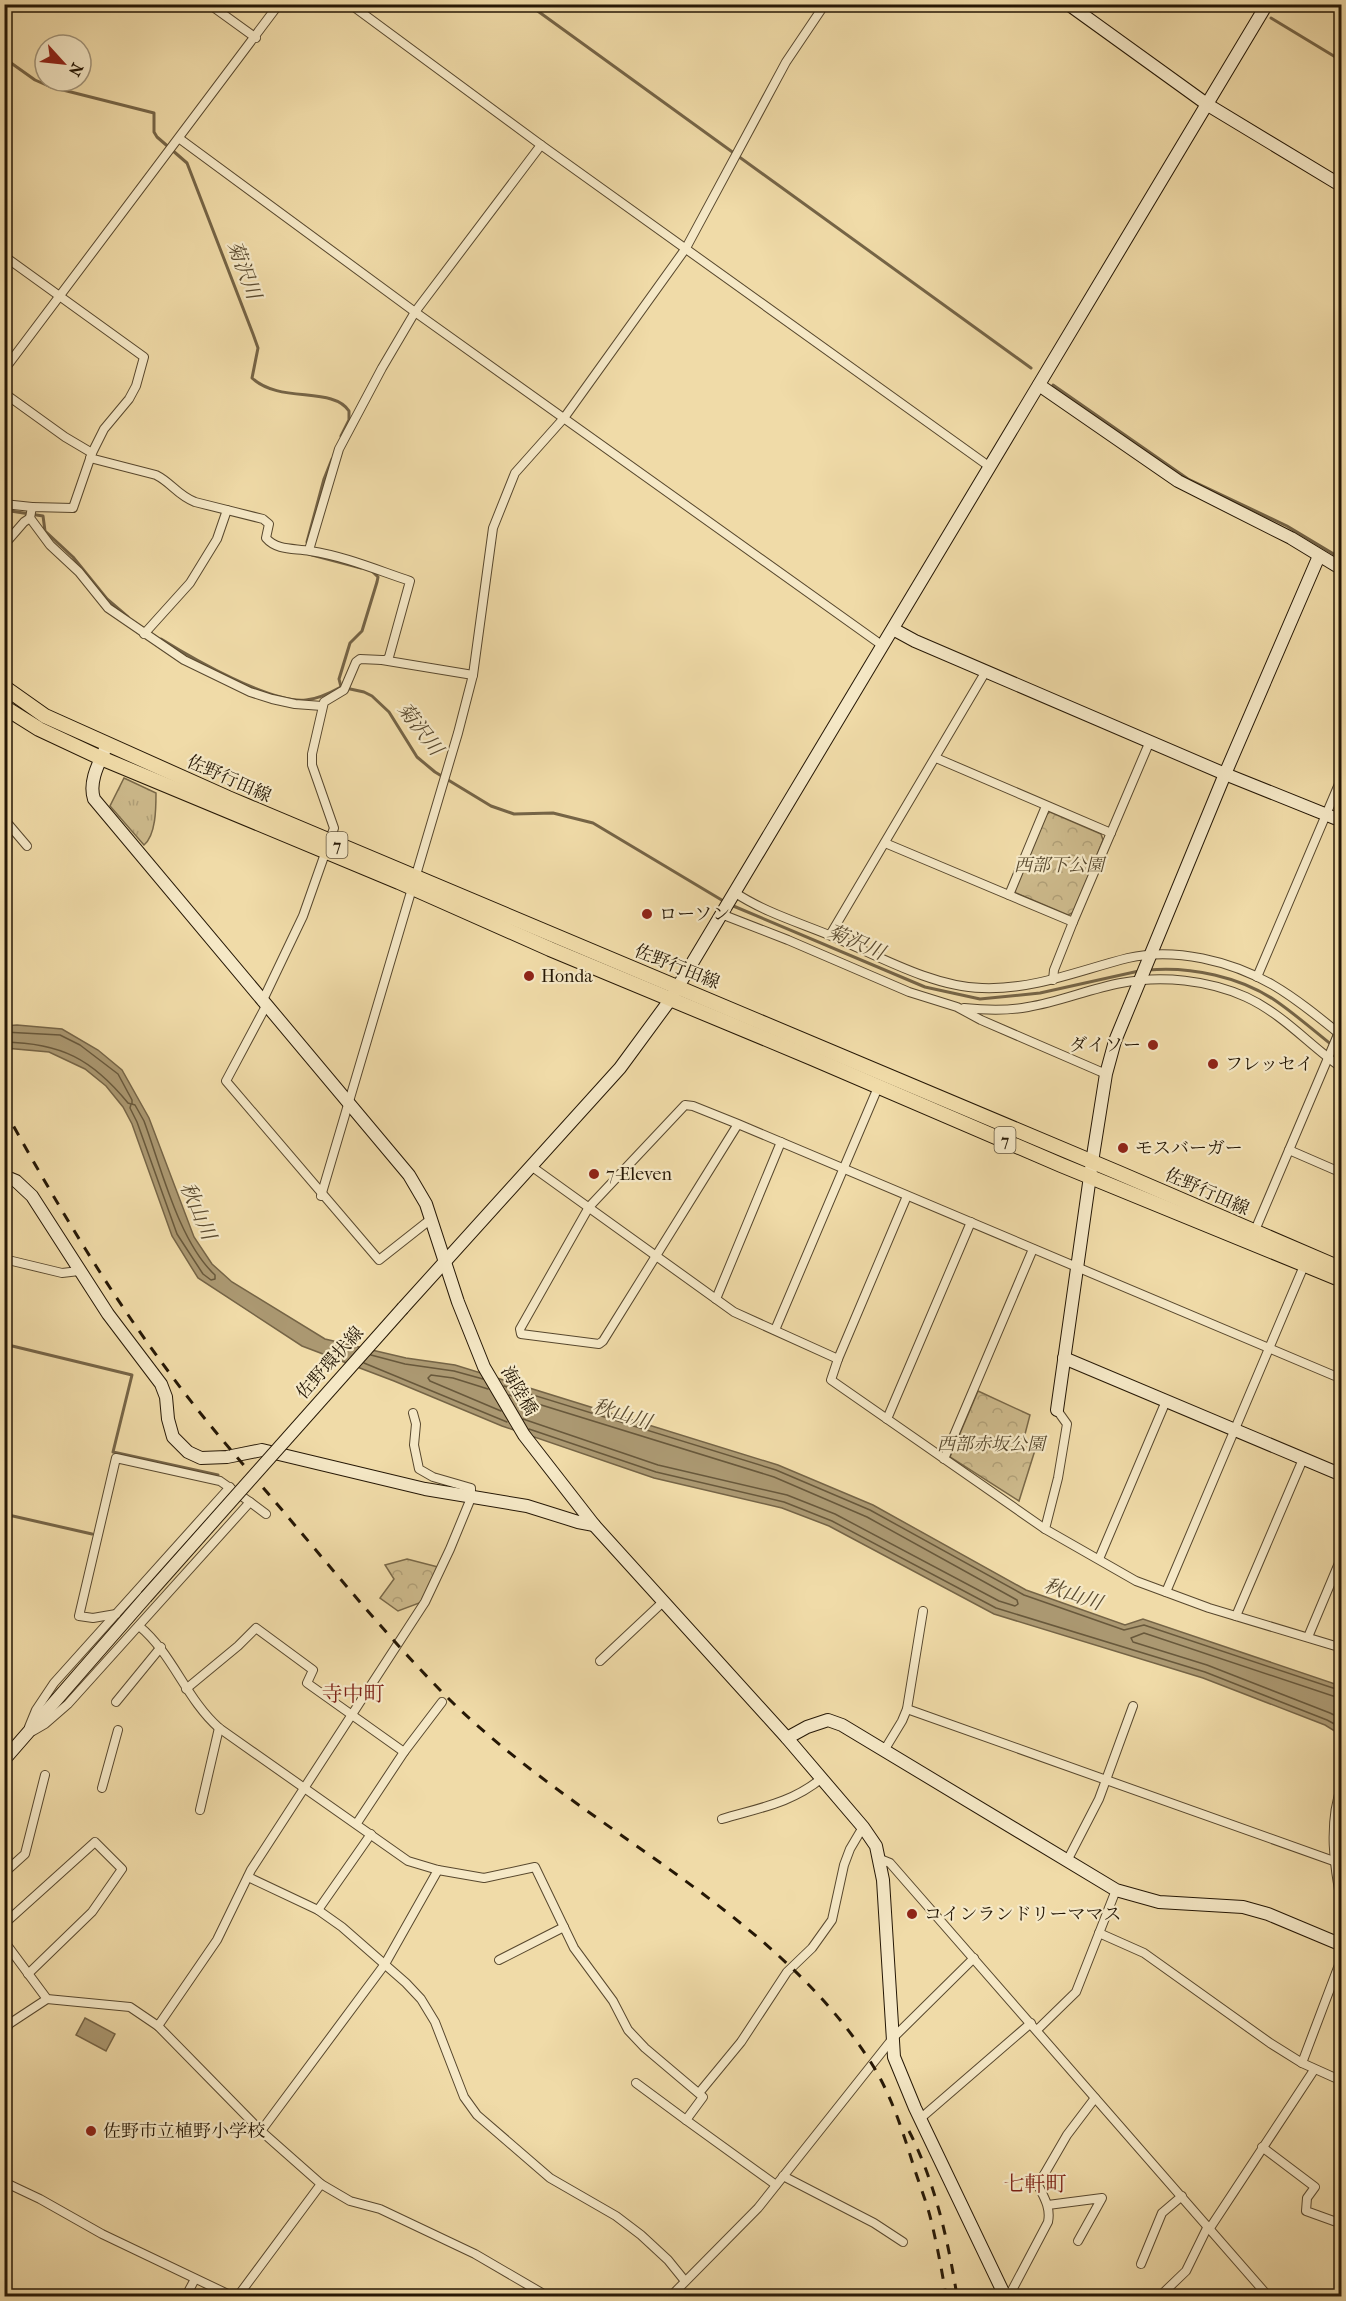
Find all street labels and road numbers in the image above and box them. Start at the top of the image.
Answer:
street label: 佐野行田線 [184,751,274,807]
road number: 7 [326,832,348,858]
street label: 佐野行田線 [631,940,723,994]
road number: 7 [994,1127,1016,1153]
street label: 佐野行田線 [1162,1164,1252,1220]
street label: 佐野環状線 [292,1323,368,1403]
street label: 海陸橋 [496,1362,542,1420]

